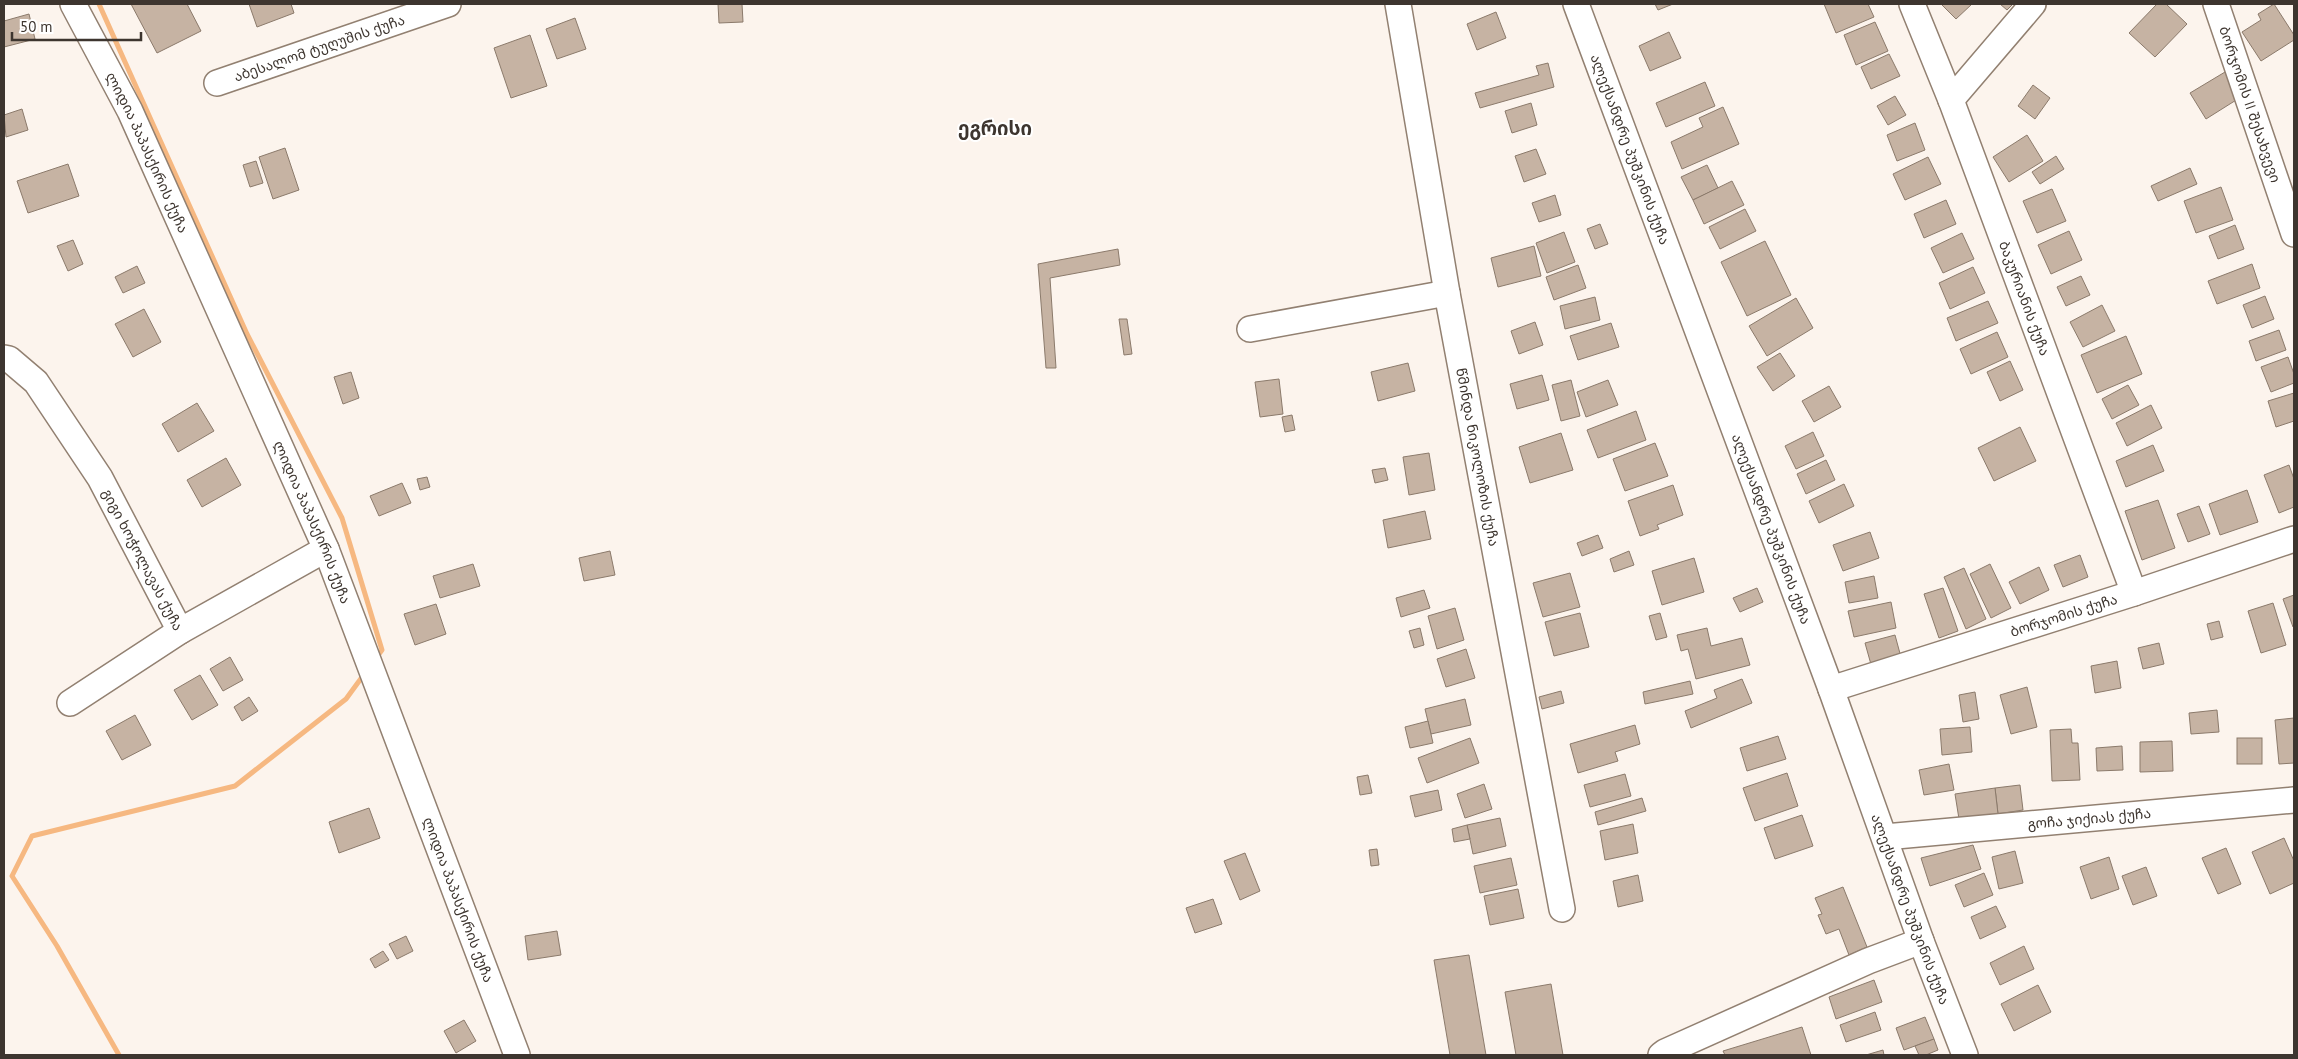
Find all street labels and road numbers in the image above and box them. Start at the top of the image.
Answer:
street label: აბესალომ ტუღუშის ქუჩა [231,11,407,86]
street label: ბორჯომის II შესახვევი [2215,24,2285,185]
street label: ალექსანდრე პუშკინის ქუჩა [1586,52,1674,247]
street label: ლიდია პაპასქირის ქუჩა [102,69,192,236]
street label: ბაკურიანის ქუჩა [1995,238,2054,358]
street label: წმინდა ნიკოლოზის ქუჩა [1452,366,1503,548]
street label: ალექსანდრე პუშკინის ქუჩა [1728,431,1815,627]
street label: ლიდია პაპასქირის ქუჩა [270,438,355,606]
street label: გიგი ხოჭოლავას ქუჩა [98,485,187,634]
street label: ბორჯომის ქუჩა [2008,590,2119,641]
street label: გოჩა ჯიქიას ქუჩა [2027,804,2152,833]
street label: ალექსანდრე პუშკინის ქუჩა [1867,811,1954,1007]
street label: ლიდია პაპასქირის ქუჩა [419,815,498,985]

